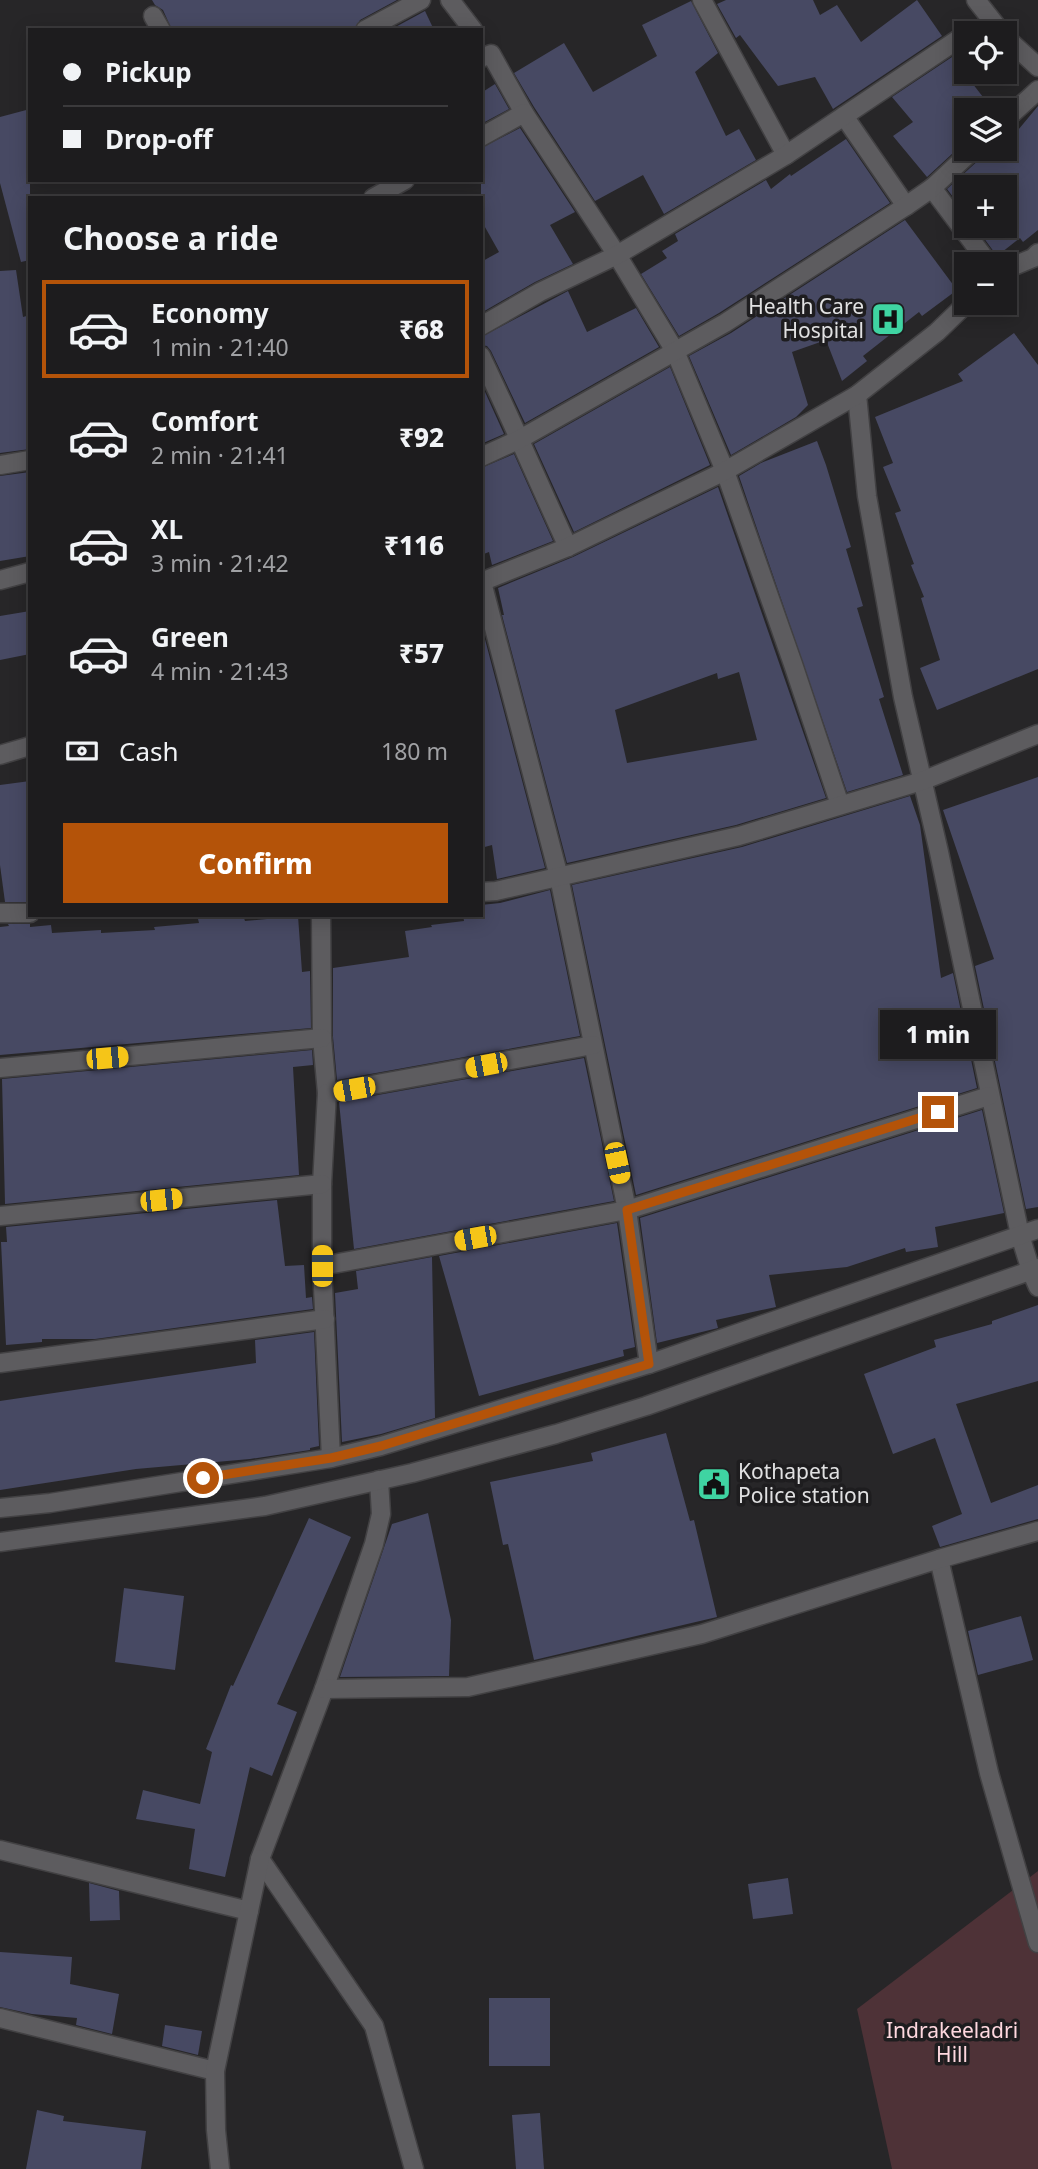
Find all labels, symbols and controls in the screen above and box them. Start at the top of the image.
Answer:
map controls [954,21,1017,315]
button: locate [954,21,1017,84]
text: Pickup [105,54,192,90]
button: layers [954,98,1017,161]
text: Drop-off [105,121,212,157]
button: + [954,175,1017,238]
text: Choose a ride [63,216,279,259]
button: − [954,252,1017,315]
place label: Health Care Hospital [748,292,864,344]
text: Economy [151,295,269,331]
icon: car [67,298,130,361]
hospital icon: Health Care Hospital [869,300,907,338]
text: ₹68 [399,311,444,347]
text: 1 min · 21:40 [151,331,289,363]
text: Comfort [151,403,259,439]
icon: car [67,406,130,469]
text: ₹92 [399,419,444,455]
text: 2 min · 21:41 [151,439,289,471]
text: XL [151,511,183,547]
icon: car [67,514,130,577]
text: ₹116 [384,527,444,563]
text: 3 min · 21:42 [151,547,289,579]
text: Green [151,619,229,655]
icon: car [67,622,130,685]
text: ₹57 [399,635,444,671]
text: 4 min · 21:43 [151,655,289,687]
icon: cash [63,732,101,770]
text: Cash [119,733,179,769]
text: 180 m [381,735,448,767]
button: Confirm [63,823,448,903]
callout: 1 min [880,1010,996,1060]
text: 1 min [906,1018,970,1050]
car [86,1046,129,1070]
car [464,1051,509,1079]
car [332,1075,377,1103]
route end [922,1096,954,1128]
car [603,1140,632,1186]
car [140,1187,183,1213]
car [453,1224,498,1252]
car [312,1245,333,1287]
place label: Kothapeta Police station [738,1457,870,1509]
route start [187,1462,219,1494]
public building icon: Kothapeta Police station [695,1465,733,1503]
park label: Indrakeeladri Hill [886,2016,1018,2068]

